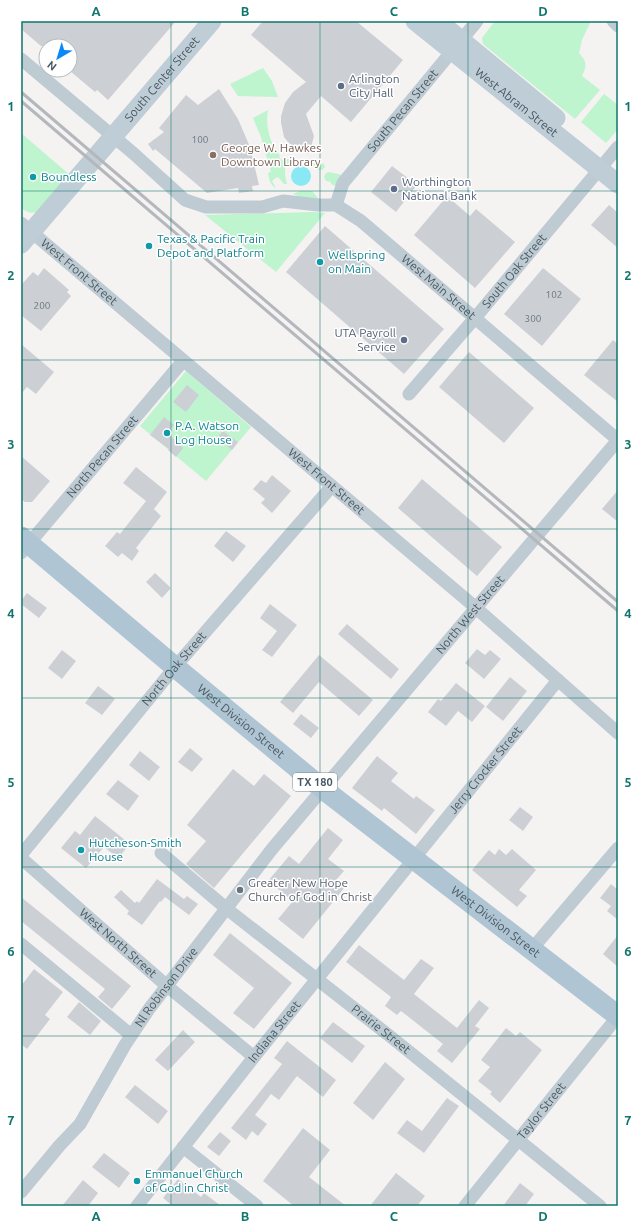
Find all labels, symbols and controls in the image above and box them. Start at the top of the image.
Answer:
text: A [91,4,101,18]
text: B [241,4,250,18]
text: C [390,4,399,18]
text: D [538,4,548,18]
street label: South Center Street [122,34,202,124]
north arrow [38,38,78,78]
text: N [45,59,59,73]
street label: West Abram Street [473,65,561,139]
street label: South Pecan Street [365,66,440,154]
place label: Arlington City Hall [349,72,400,99]
marker: Arlington City Hall [336,81,346,91]
text: 1 [7,99,15,113]
text: 1 [624,99,632,113]
house number: 100 [192,134,209,145]
place label: George W. Hawkes Downtown Library [221,141,321,168]
marker: George W. Hawkes Downtown Library [208,150,218,160]
place label: Boundless [41,170,97,183]
marker: Boundless [28,172,38,182]
place label: Worthington National Bank [402,175,477,202]
marker: Worthington National Bank [389,184,399,194]
street label: South Oak Street [479,231,549,310]
place label: Texas & Pacific Train Depot and Platform [157,232,265,259]
street label: West Front Street [39,236,120,308]
marker: Texas & Pacific Train Depot and Platform [144,241,154,251]
place label: Wellspring on Main [328,248,385,275]
street label: West Main Street [399,252,479,322]
marker: Wellspring on Main [315,257,325,267]
text: 2 [7,268,15,282]
text: 2 [624,268,632,282]
house number: 102 [546,289,562,300]
house number: 200 [34,300,51,311]
house number: 300 [525,313,542,324]
place label: UTA Payroll Service [334,326,396,353]
marker: UTA Payroll Service [399,335,409,345]
street label: North Pecan Street [64,413,140,500]
place label: P.A. Watson Log House [175,419,239,446]
marker: P.A. Watson Log House [162,428,172,438]
text: 3 [7,437,15,451]
text: 3 [624,437,632,451]
street label: West Front Street [286,445,368,517]
street label: North West Street [433,572,507,656]
text: 4 [7,606,15,620]
text: 4 [624,606,632,620]
street label: North Oak Street [139,629,209,708]
street label: West Division Street [195,681,288,761]
street label: Jerry Crocker Street [446,723,524,816]
road number: TX 180 [293,773,337,791]
text: 5 [7,775,15,789]
text: 5 [624,775,632,789]
place label: Hutcheson-Smith House [89,836,182,863]
marker: Hutcheson-Smith House [76,845,86,855]
place label: Greater New Hope Church of God in Christ [248,876,372,903]
street label: West Division Street [449,883,543,960]
marker: Greater New Hope Church of God in Christ [235,885,245,895]
street label: West North Street [77,905,160,980]
text: 6 [7,944,15,958]
text: 6 [624,944,632,958]
street label: Nl Robinson Drive [132,945,200,1029]
street label: Indiana Street [245,998,303,1065]
street label: Prairie Street [349,1002,414,1056]
street label: Taylor Street [514,1079,568,1142]
text: 7 [7,1113,15,1127]
text: 7 [624,1113,632,1127]
place label: Emmanuel Church of God in Christ [145,1167,243,1194]
marker: Emmanuel Church of God in Christ [132,1176,142,1186]
text: A [91,1209,101,1223]
text: B [241,1209,250,1223]
text: C [390,1209,399,1223]
text: D [538,1209,548,1223]

